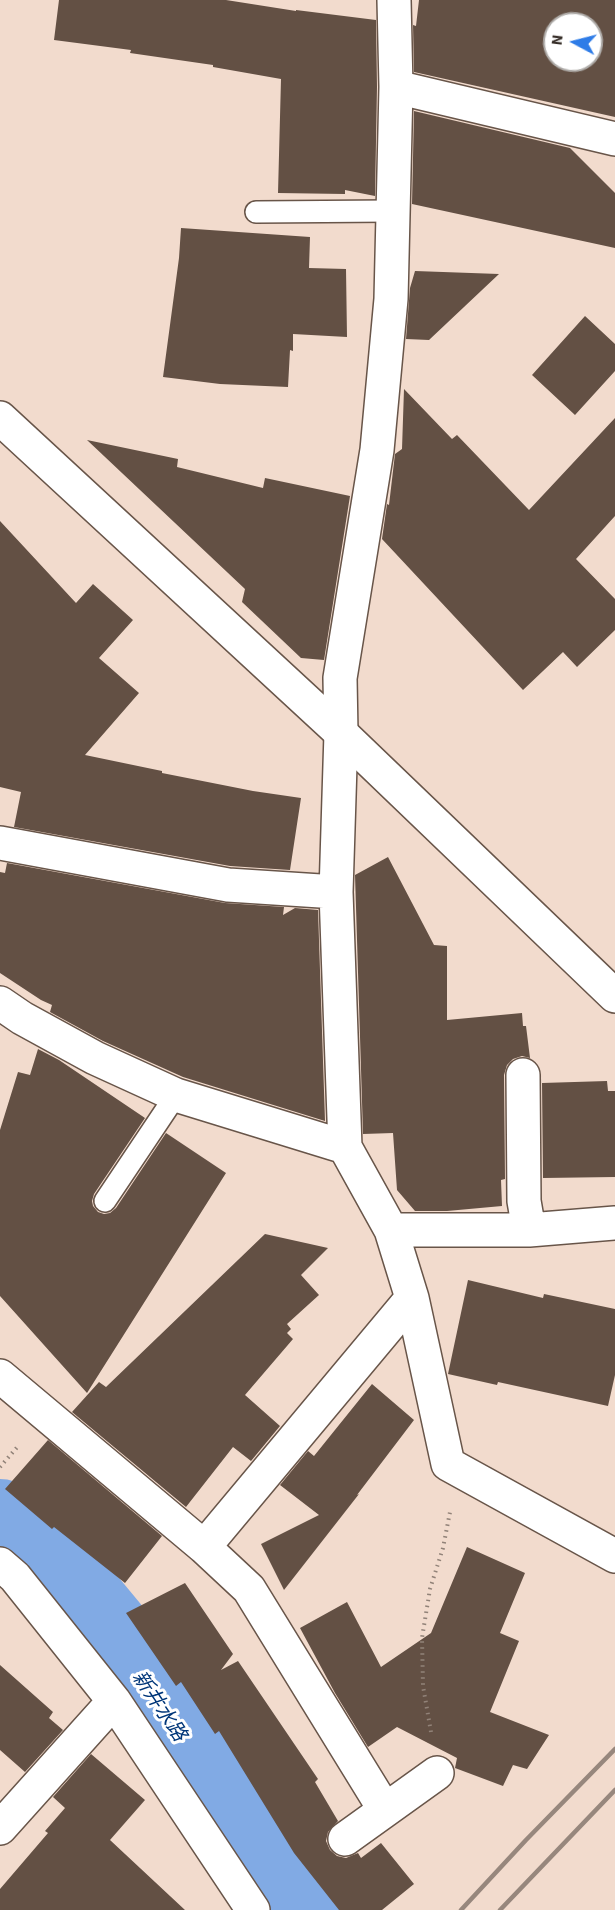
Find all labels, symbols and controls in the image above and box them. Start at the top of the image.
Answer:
north arrow [543,12,603,72]
text: N [546,33,569,47]
water label: 新井水路 [126,1667,190,1747]

